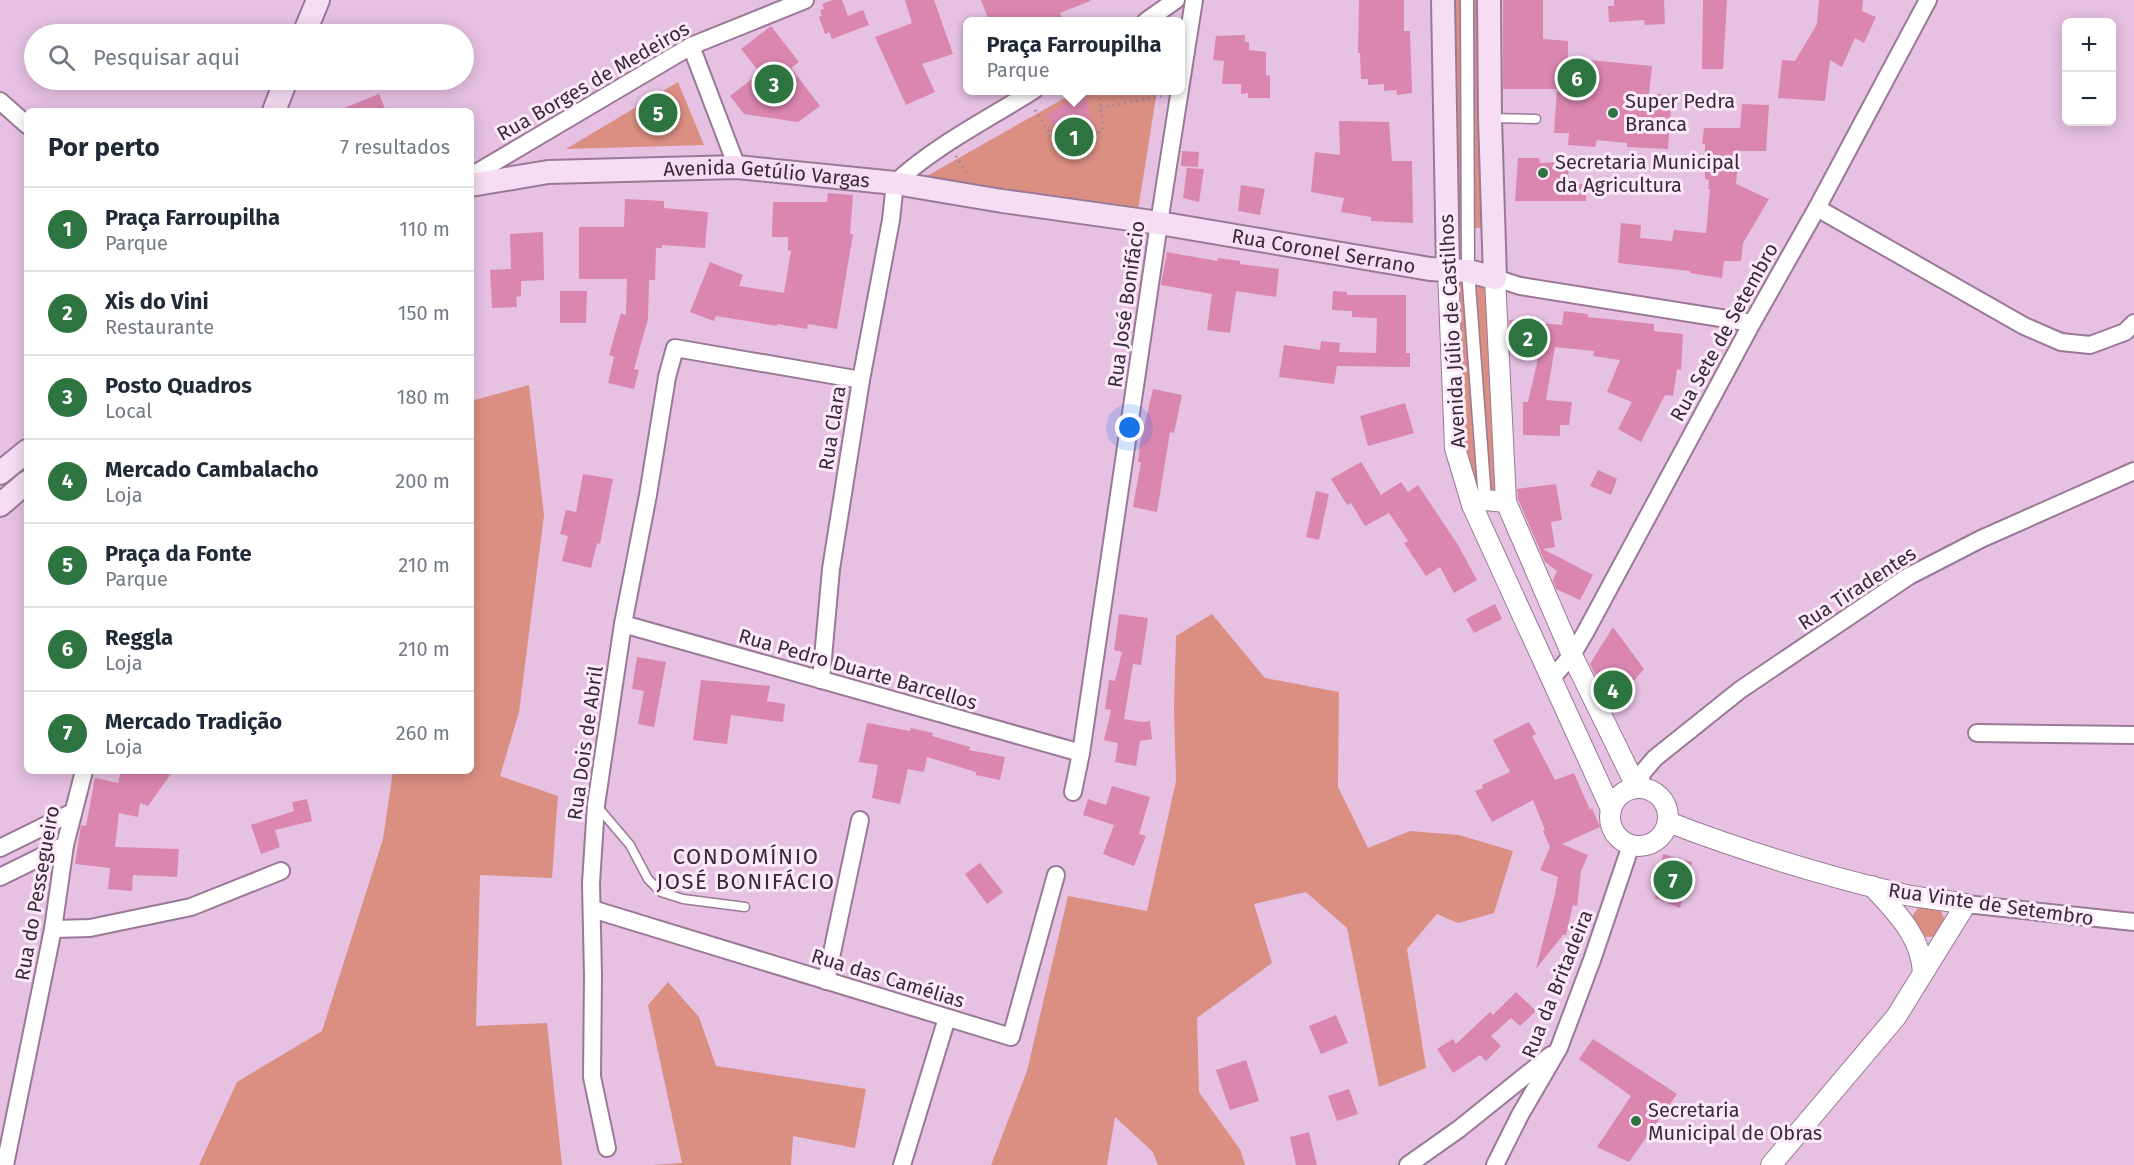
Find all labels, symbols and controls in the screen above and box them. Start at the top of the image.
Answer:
street label: Rua Borges de Medeiros [493,16,693,146]
popup [963,17,1185,95]
map controls [2062,18,2116,126]
button: + [2062,18,2116,72]
search box [24,24,474,90]
text: Praça Farroupilha [987,31,1161,58]
icon: search [45,41,78,74]
text: Pesquisar aqui [93,44,240,71]
pin: 6 [1558,56,1596,100]
text: Parque [987,58,1050,82]
pin: 3 [754,62,794,106]
button: − [2062,72,2116,126]
place label: Super Pedra Branca [1625,89,1735,136]
pin: 5 [638,90,678,136]
marker: Super Pedra Branca [1606,106,1620,120]
pin: 1 [1054,114,1094,160]
text: Por perto [48,132,160,163]
text: 7 resultados [340,135,450,159]
place label: Secretaria Municipal da Agricultura [1555,150,1740,197]
street label: Avenida Getúlio Vargas [663,155,871,192]
marker: Secretaria Municipal da Agricultura [1536,166,1550,180]
text: Praça Farroupilha [105,204,280,231]
street label: Avenida Júlio de Castilhos [1434,213,1470,449]
text: 1 [63,217,72,241]
text: 110 m [399,217,450,241]
street label: Rua José Bonifácio [1102,219,1150,389]
street label: Rua Coronel Serrano [1230,224,1417,278]
text: Parque [105,231,168,255]
street label: Rua Sete de Setembro [1665,239,1783,425]
text: Xis do Vini [105,288,209,315]
text: 2 [62,301,73,325]
text: 150 m [398,301,450,325]
text: Restaurante [105,315,214,339]
pin: 2 [1508,316,1547,360]
text: Posto Quadros [105,372,252,399]
street label: Rua Clara [813,384,851,472]
text: 3 [62,385,73,409]
text: 180 m [397,385,450,409]
text: Local [105,399,152,423]
your location [1115,413,1144,442]
text: Mercado Cambalacho [105,456,319,483]
text: 4 [62,469,73,493]
text: 200 m [395,469,450,493]
text: Loja [105,483,143,507]
text: Praça da Fonte [105,540,252,567]
street label: Rua Tiradentes [1794,541,1920,635]
text: 5 [62,553,73,577]
text: 210 m [398,553,450,577]
text: Parque [105,567,168,591]
street label: Rua Pedro Duarte Barcellos [736,623,980,715]
text: Reggla [105,624,173,651]
text: 6 [62,637,73,661]
text: 210 m [398,637,450,661]
text: Loja [105,651,143,675]
street label: Rua Dois de Abril [562,664,608,822]
pin: 4 [1594,668,1632,712]
text: Mercado Tradição [105,708,282,735]
text: 7 [63,721,72,745]
text: 260 m [396,721,450,745]
text: Loja [105,735,143,759]
street label: Rua do Pessegueiro [10,804,64,982]
district label: CONDOMÍNIO JOSÉ BONIFÁCIO [657,843,835,895]
pin: 7 [1654,858,1692,902]
street label: Rua Vinte de Setembro [1887,878,2095,930]
street label: Rua da Britadeira [1516,906,1598,1062]
street label: Rua das Camélias [809,943,967,1013]
place label: Secretaria Municipal de Obras [1648,1098,1822,1145]
marker: Secretaria Municipal de Obras [1629,1114,1643,1128]

